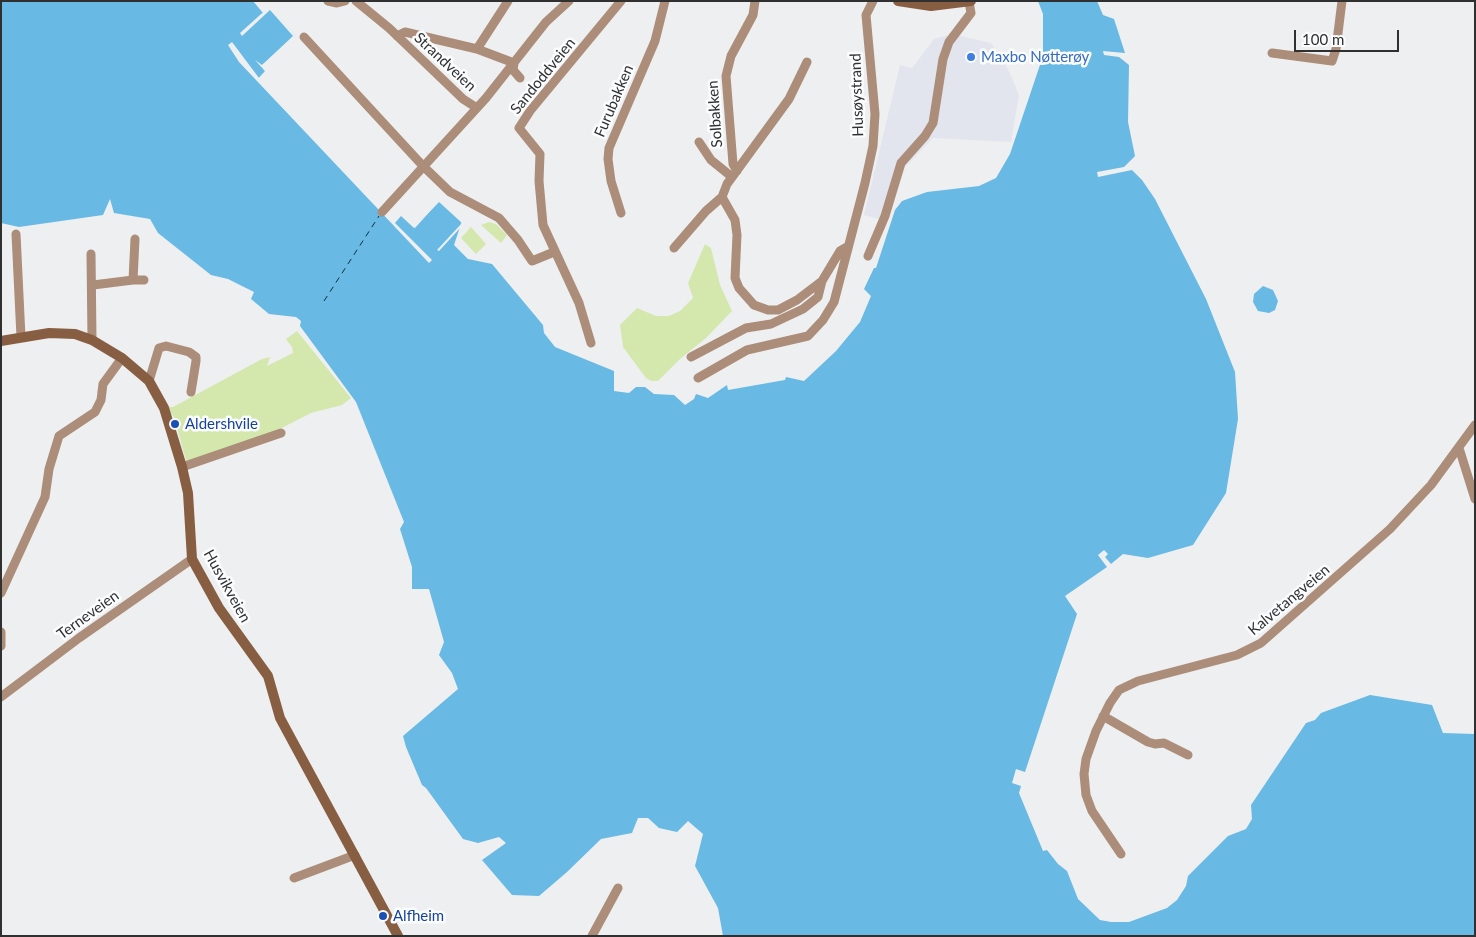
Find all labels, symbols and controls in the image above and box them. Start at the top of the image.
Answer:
scale bar [1296,20,1401,52]
street label: Strandveien [410,29,480,95]
text: 100 m [1302,30,1344,48]
street label: Sandoddveien [507,34,579,118]
place label: Maxbo Nøtterøy [981,48,1089,66]
marker: Maxbo Nøtterøy [965,51,977,63]
street label: Husøystrand [847,53,867,137]
street label: Furubakken [591,62,637,140]
street label: Solbakken [704,80,726,148]
place label: Aldershvile [185,415,258,433]
marker: Aldershvile [169,418,181,430]
street label: Husvikveien [200,546,254,626]
street label: Kalvetangveien [1245,561,1333,639]
street label: Terneveien [54,587,122,643]
place label: Alfheim [393,907,444,925]
marker: Alfheim [377,910,389,922]

